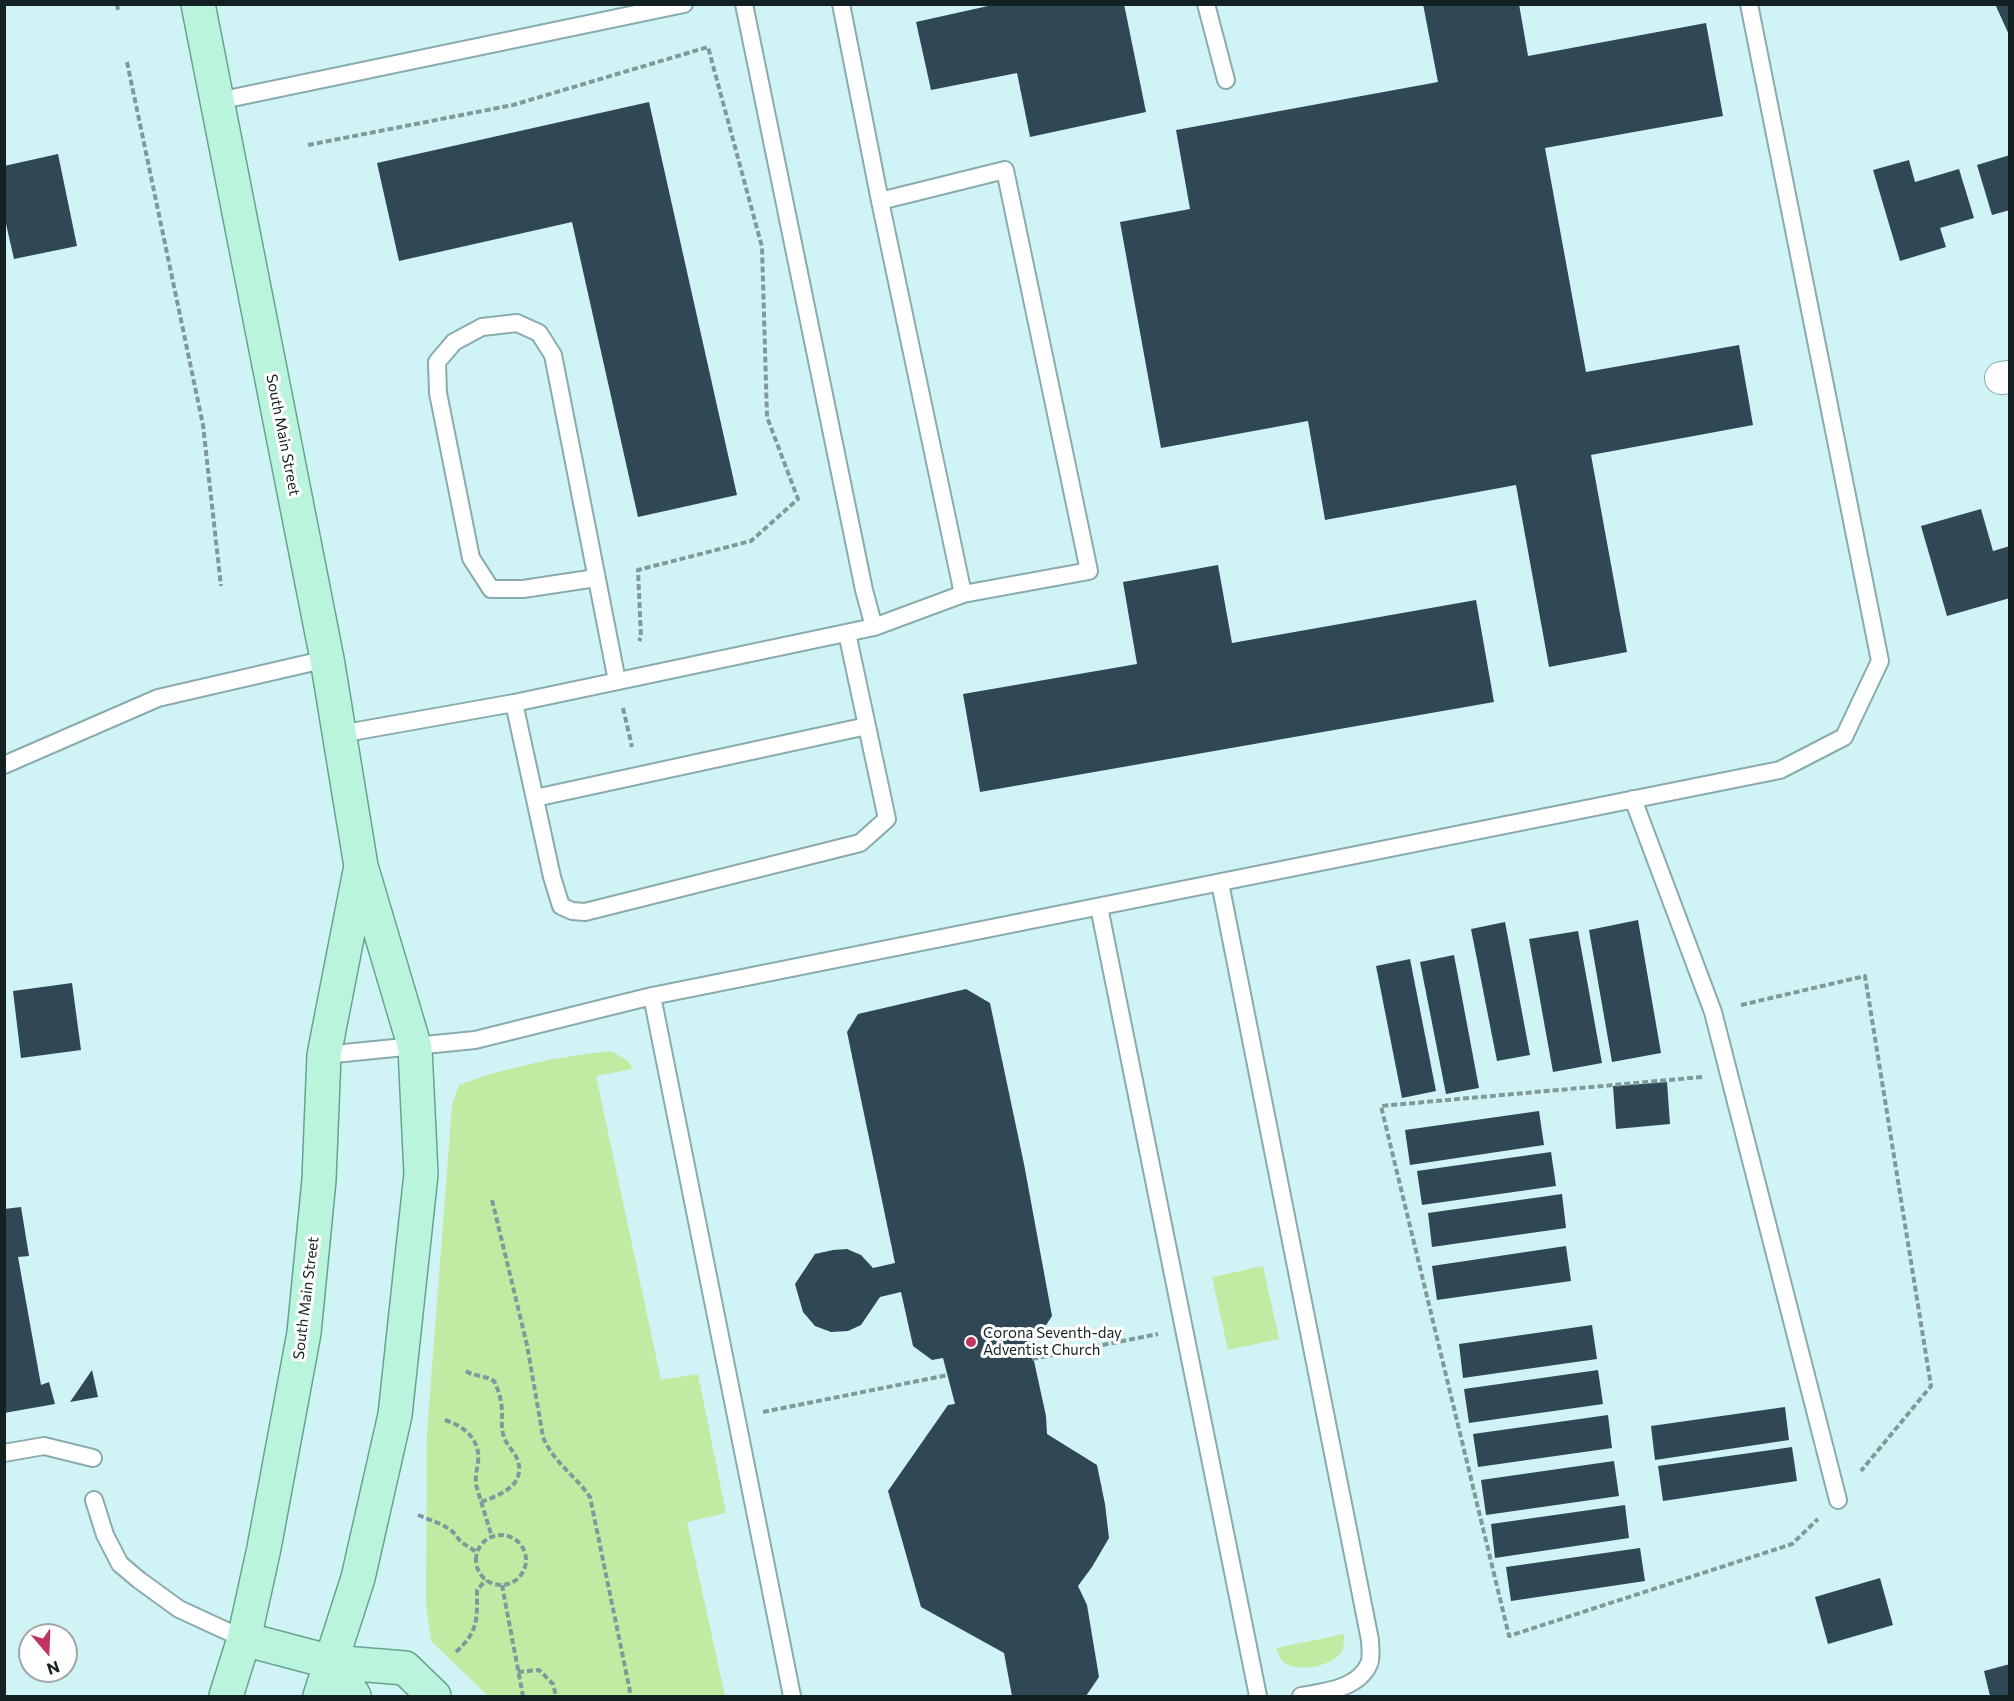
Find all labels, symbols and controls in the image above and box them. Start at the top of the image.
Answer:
street label: South Main Street [262,373,304,497]
street label: South Main Street [290,1236,322,1360]
place label: Corona Seventh-day Adventist Church [983,1324,1122,1359]
marker: Corona Seventh-day Adventist Church [964,1335,978,1349]
north arrow [18,1623,78,1683]
text: N [45,1658,62,1680]

